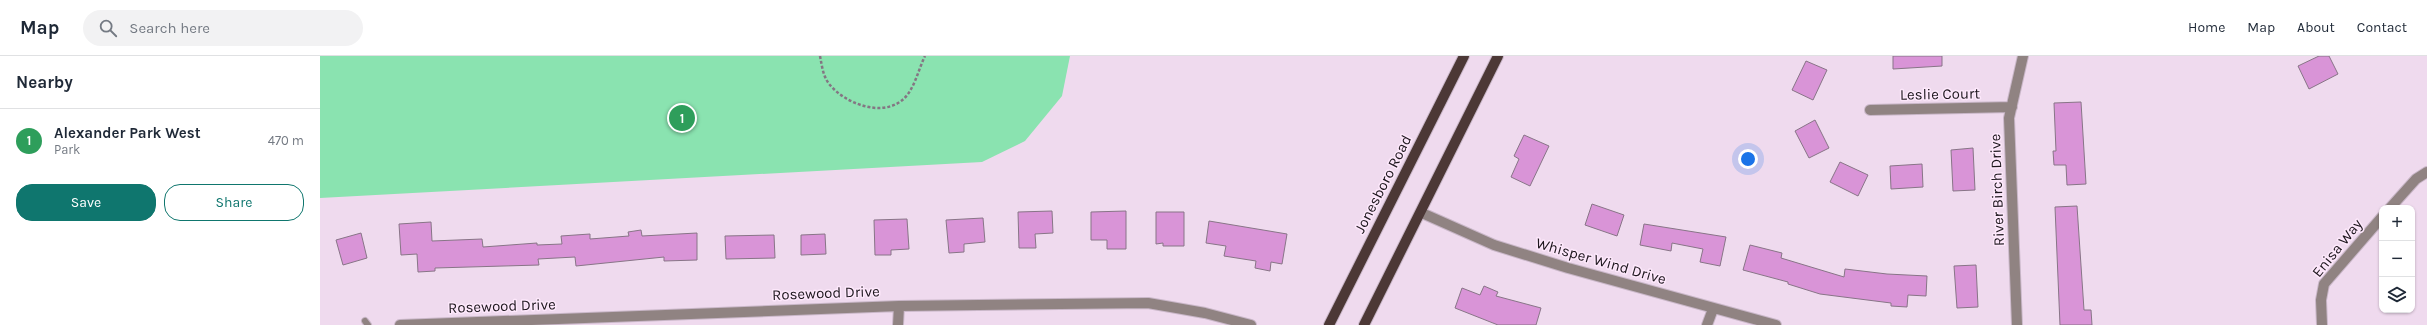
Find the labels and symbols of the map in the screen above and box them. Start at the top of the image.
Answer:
street label: Leslie Court [1900,84,1981,104]
pin: 1 [669,103,695,133]
street label: Jonesboro Road [1351,132,1415,236]
street label: River Birch Drive [1986,133,2008,247]
your location [1738,149,1758,169]
street label: Enisa Way [2308,215,2366,281]
street label: Whisper Wind Drive [1534,234,1668,288]
street label: Rosewood Drive [772,282,880,304]
street label: Rosewood Drive [448,295,556,317]

